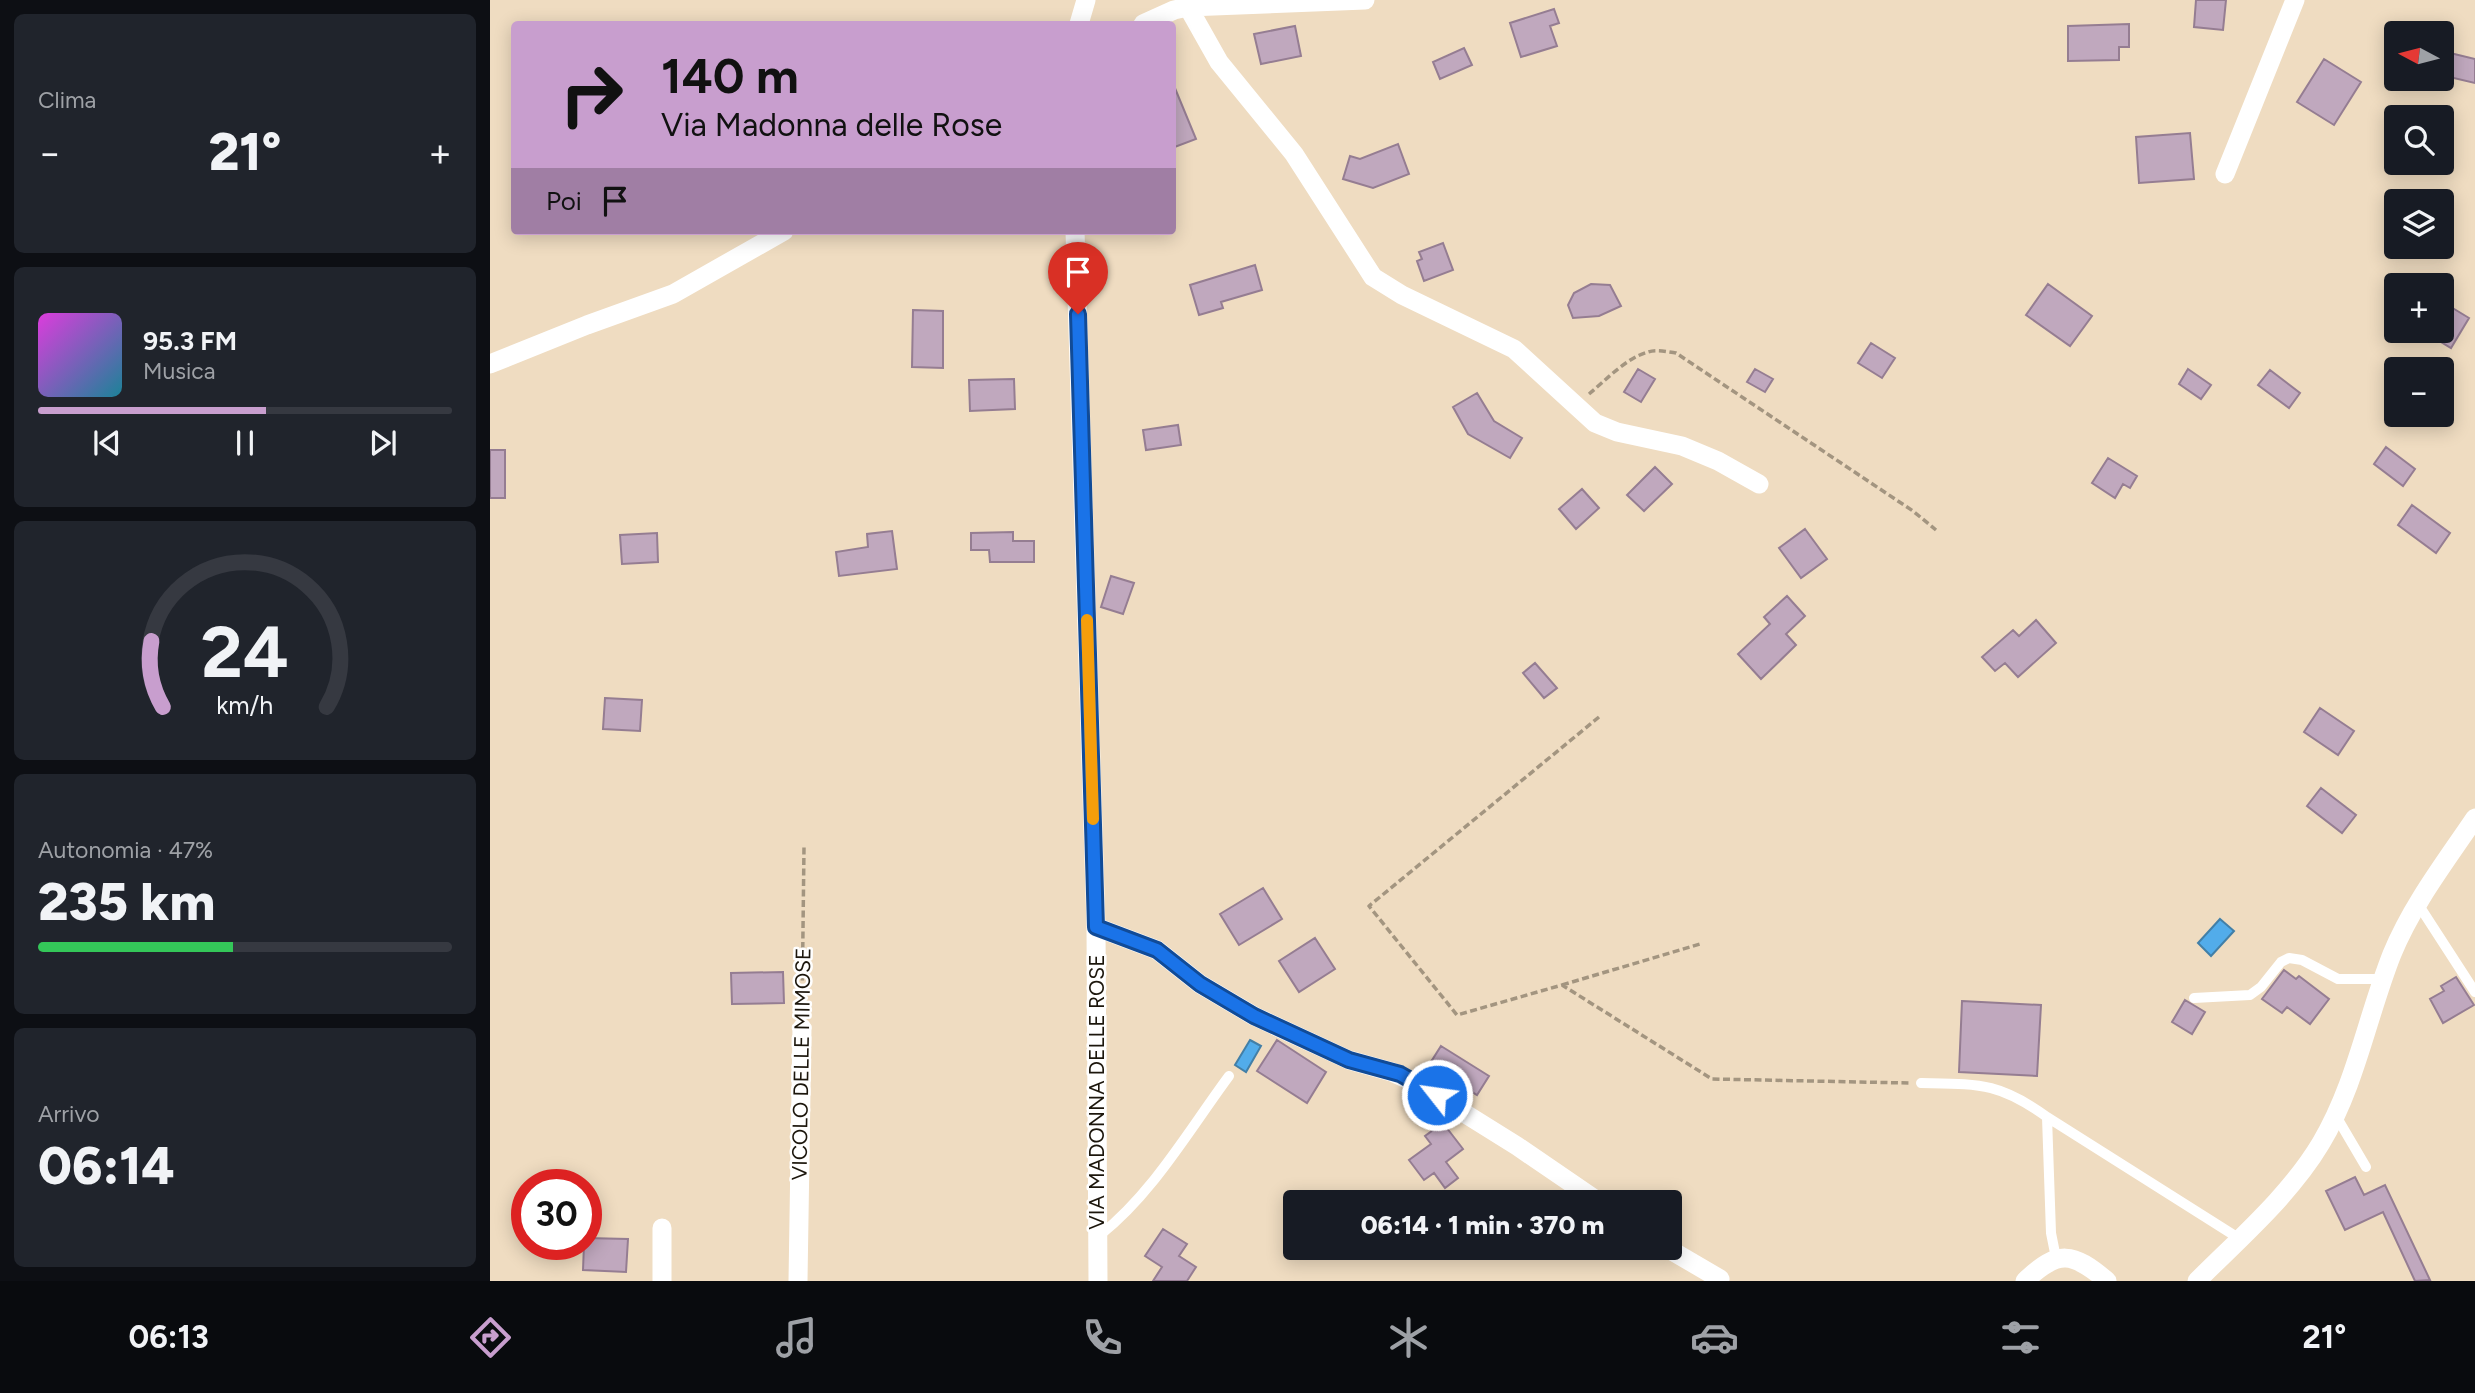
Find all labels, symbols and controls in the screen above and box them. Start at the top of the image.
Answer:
north arrow [2384,21,2454,91]
map controls [2384,21,2454,427]
text: 140 m [661,46,799,105]
icon: right [546,49,637,140]
text: Clima [38,86,96,114]
button: search [2384,105,2454,175]
text: Via Madonna delle Rose [661,106,1002,144]
text: 21° [209,121,281,183]
text: − [38,130,62,176]
text: + [428,130,452,176]
icon: arrive [596,182,634,220]
text: Poi [546,185,582,217]
button: layers [2384,189,2454,259]
pin [1048,242,1108,314]
icon: arrive [1059,253,1097,291]
button: + [2384,273,2454,343]
text: 95.3 FM [143,325,237,357]
text: Musica [143,357,216,385]
button: − [2384,357,2454,427]
icon: previous [88,424,126,462]
icon: pause [226,424,264,462]
icon: next [364,424,402,462]
text: 24 [201,608,289,695]
text: km/h [216,689,274,719]
text: Autonomia · 47% [38,836,213,864]
text: 235 km [38,871,215,933]
street label: VICOLO DELLE MIMOSE [786,947,816,1181]
street label: VIA MADONNA DELLE ROSE [1084,954,1109,1230]
position arrow [1400,1058,1474,1132]
text: Arrivo [38,1100,100,1128]
text: 06:14 [38,1135,175,1197]
speed limit sign: 30 [511,1169,602,1260]
text: 06:14 · 1 min · 370 m [1361,1209,1604,1241]
icon: directions [466,1313,515,1362]
icon: music [772,1313,821,1362]
icon: phone [1078,1313,1127,1362]
icon: climate [1384,1313,1433,1362]
icon: car [1690,1313,1739,1362]
icon: filters [1996,1313,2045,1362]
text: 06:13 [129,1318,209,1356]
text: 21° [2302,1318,2346,1356]

